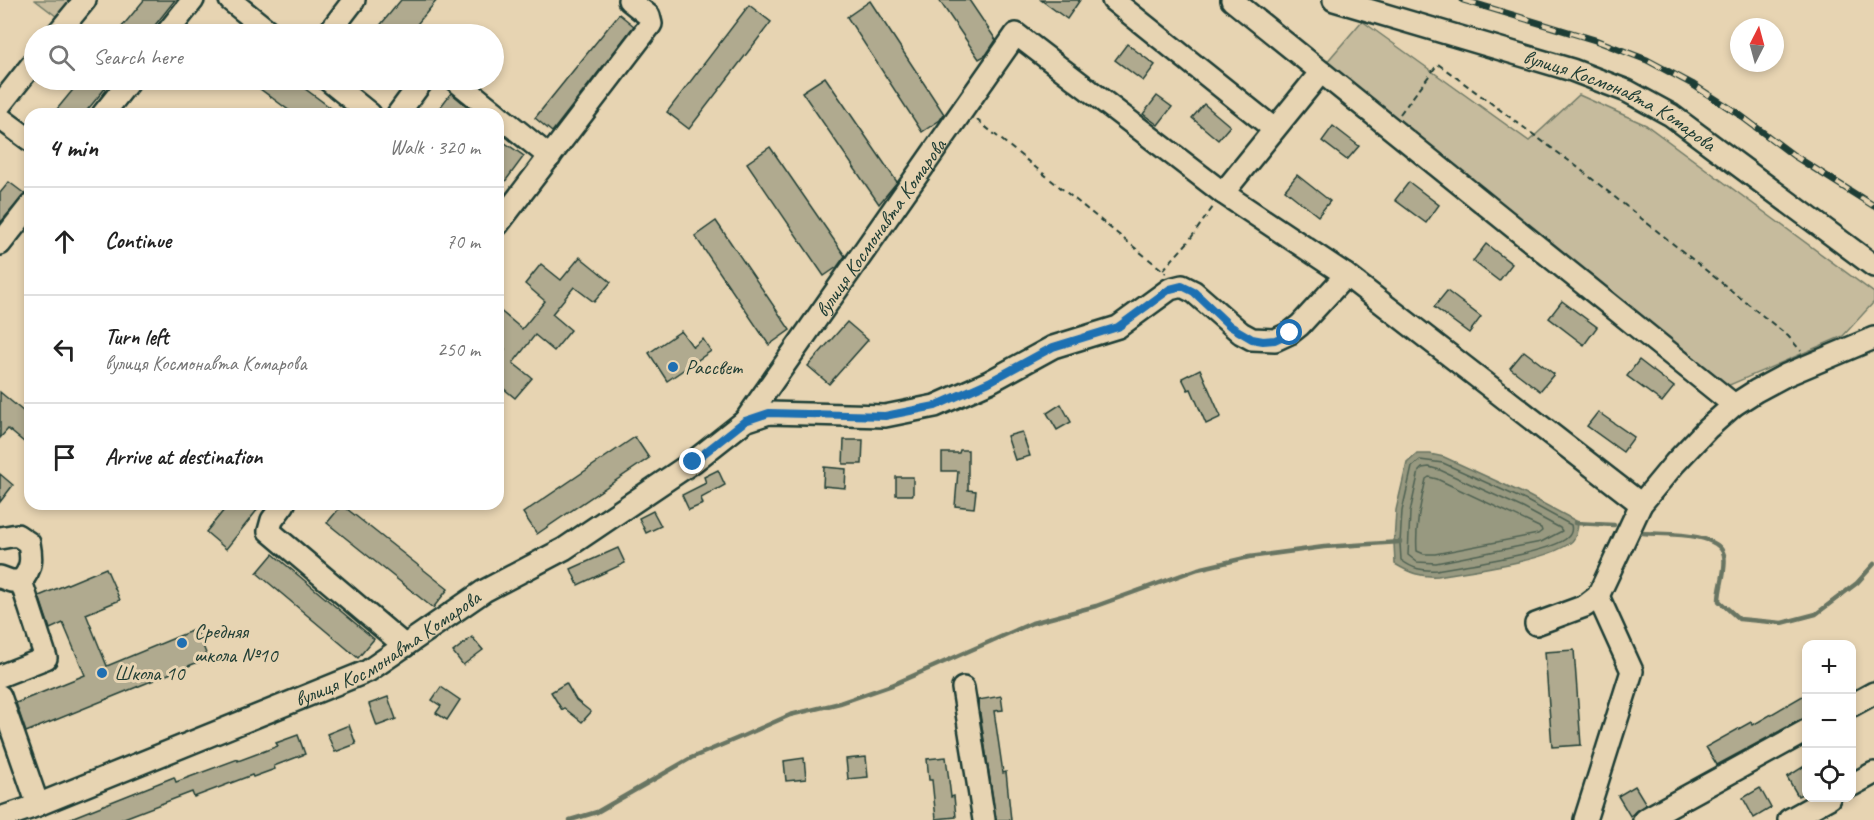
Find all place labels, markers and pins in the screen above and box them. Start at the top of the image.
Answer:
place label: Рассвет [685,354,743,380]
marker: Рассвет [666,360,680,374]
place label: Средняя школа №10 [194,618,279,668]
marker: Средняя школа №10 [175,636,189,650]
place label: Школа 10 [114,660,186,686]
marker: Школа 10 [95,666,109,680]

